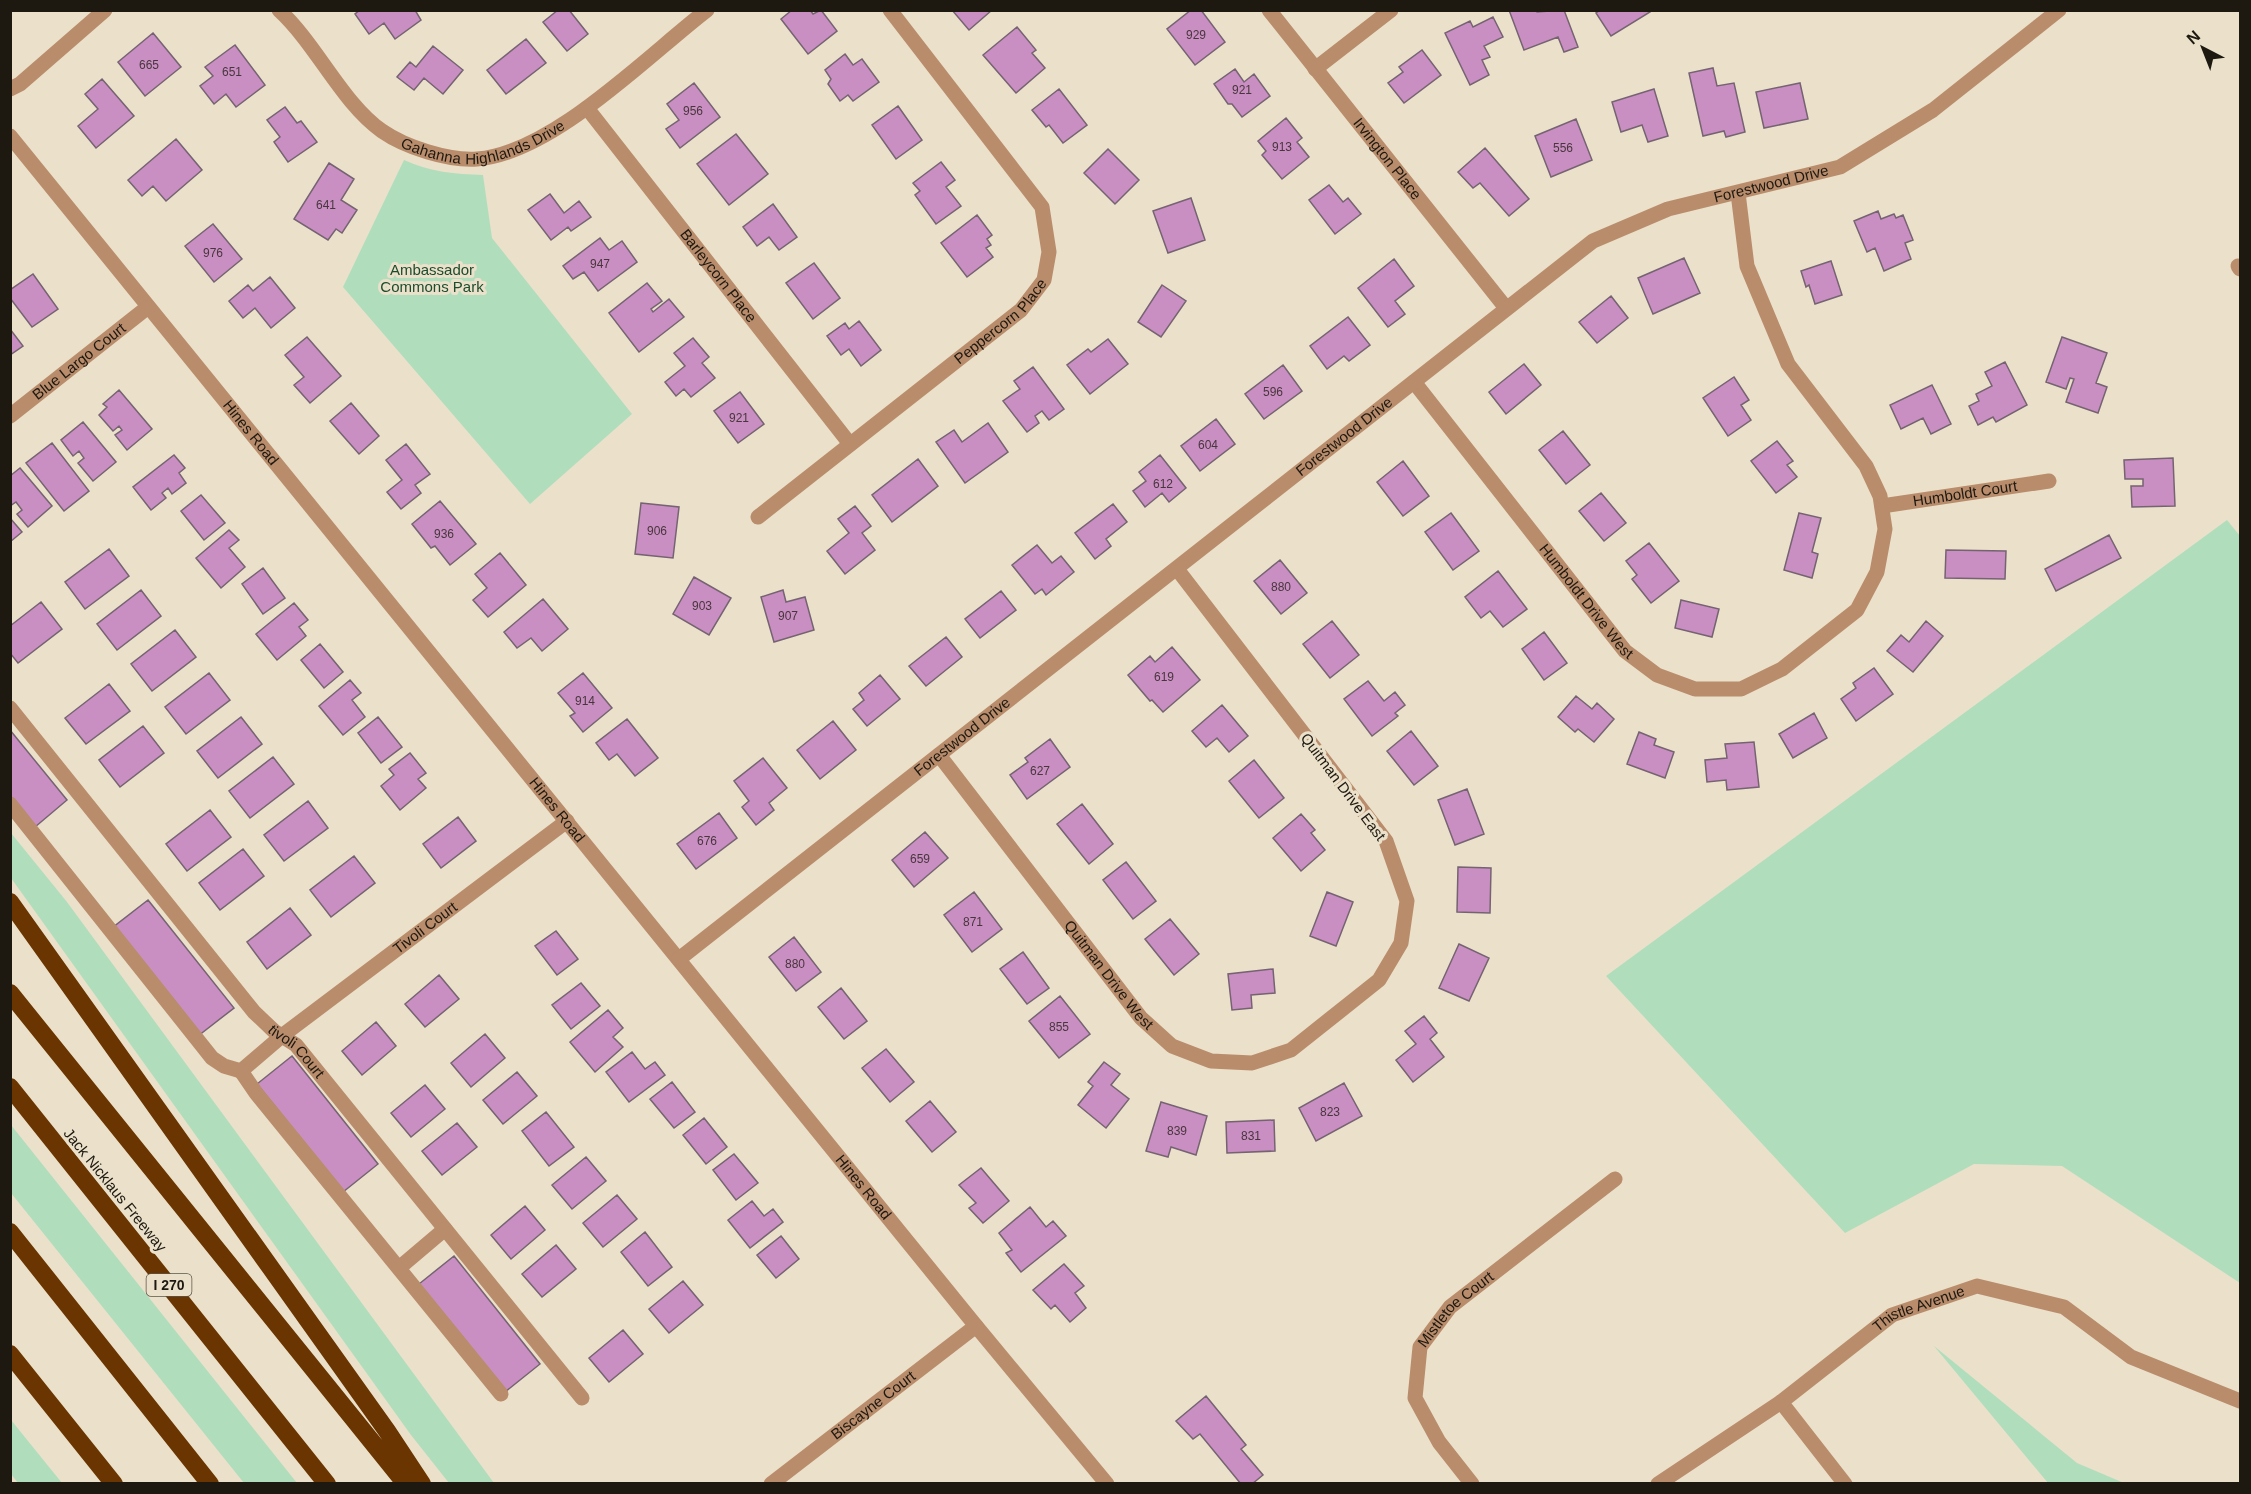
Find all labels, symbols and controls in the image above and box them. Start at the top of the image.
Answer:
north arrow [2173,18,2233,78]
text: N [2183,27,2203,47]
house number: 929 [1186,28,1206,42]
house number: 665 [139,58,159,72]
house number: 651 [222,65,242,79]
house number: 921 [1232,83,1252,97]
house number: 956 [683,104,703,118]
street label: Irvington Place [1350,114,1425,203]
street label: Gahanna Highlands Drive [398,116,568,167]
house number: 913 [1272,140,1292,154]
house number: 556 [1553,141,1573,155]
street label: Forestwood Drive [1712,161,1830,206]
house number: 641 [316,198,336,212]
street label: Barleycorn Place [677,226,760,325]
house number: 976 [203,246,223,260]
house number: 947 [590,257,610,271]
park label: Ambassador Commons Park [380,261,484,295]
street label: Peppercorn Place [951,275,1050,367]
street label: Blue Largo Court [29,319,129,403]
house number: 596 [1263,385,1283,399]
street label: Forestwood Drive [1292,393,1395,479]
street label: Hines Road [220,396,282,468]
house number: 921 [729,411,749,425]
house number: 604 [1198,438,1218,452]
house number: 612 [1153,477,1173,491]
street label: Humboldt Court [1912,477,2019,509]
house number: 906 [647,524,667,538]
house number: 936 [434,527,454,541]
street label: Humboldt Drive West [1536,540,1637,663]
house number: 880 [1271,580,1291,594]
house number: 903 [692,599,712,613]
house number: 907 [778,609,798,623]
house number: 619 [1154,670,1174,684]
street label: Forestwood Drive [910,693,1013,779]
house number: 914 [575,694,595,708]
street label: Quitman Drive East [1297,730,1390,844]
house number: 627 [1030,764,1050,778]
street label: Hines Road [526,774,589,845]
house number: 676 [697,834,717,848]
house number: 659 [910,852,930,866]
street label: Tivoli Court [390,898,461,957]
house number: 871 [963,915,983,929]
street label: Quitman Drive West [1061,917,1158,1033]
house number: 880 [785,957,805,971]
house number: 855 [1049,1020,1069,1034]
street label: tivoli Court [265,1021,329,1082]
house number: 823 [1320,1105,1340,1119]
house number: 839 [1167,1124,1187,1138]
street label: Jack Nicklaus Freeway [61,1125,171,1255]
house number: 831 [1241,1129,1261,1143]
street label: Hines Road [832,1151,895,1223]
street label: Mistletoe Court [1414,1267,1497,1350]
road number: I 270 [146,1274,192,1296]
street label: Thistle Avenue [1869,1282,1967,1335]
street label: Biscayne Court [827,1367,919,1443]

